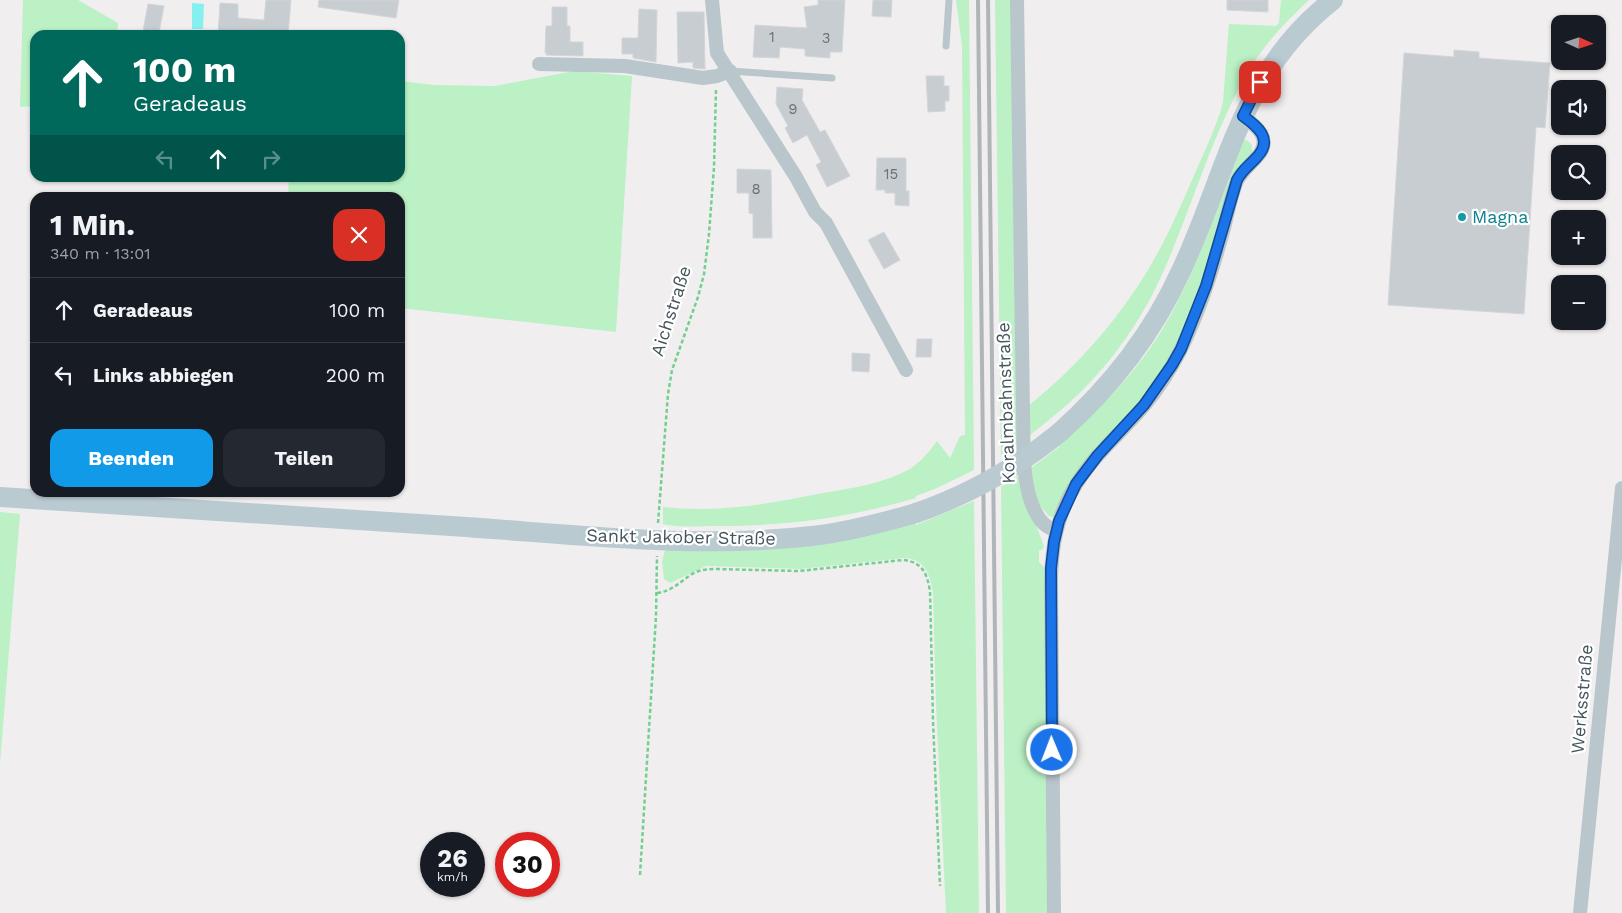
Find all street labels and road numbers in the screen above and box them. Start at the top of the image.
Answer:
street label: Aichstraße [646,263,695,359]
street label: Koralmbahnstraße [992,322,1019,484]
street label: Sankt Jakober Straße [586,524,776,549]
street label: Werksstraße [1566,643,1597,755]

